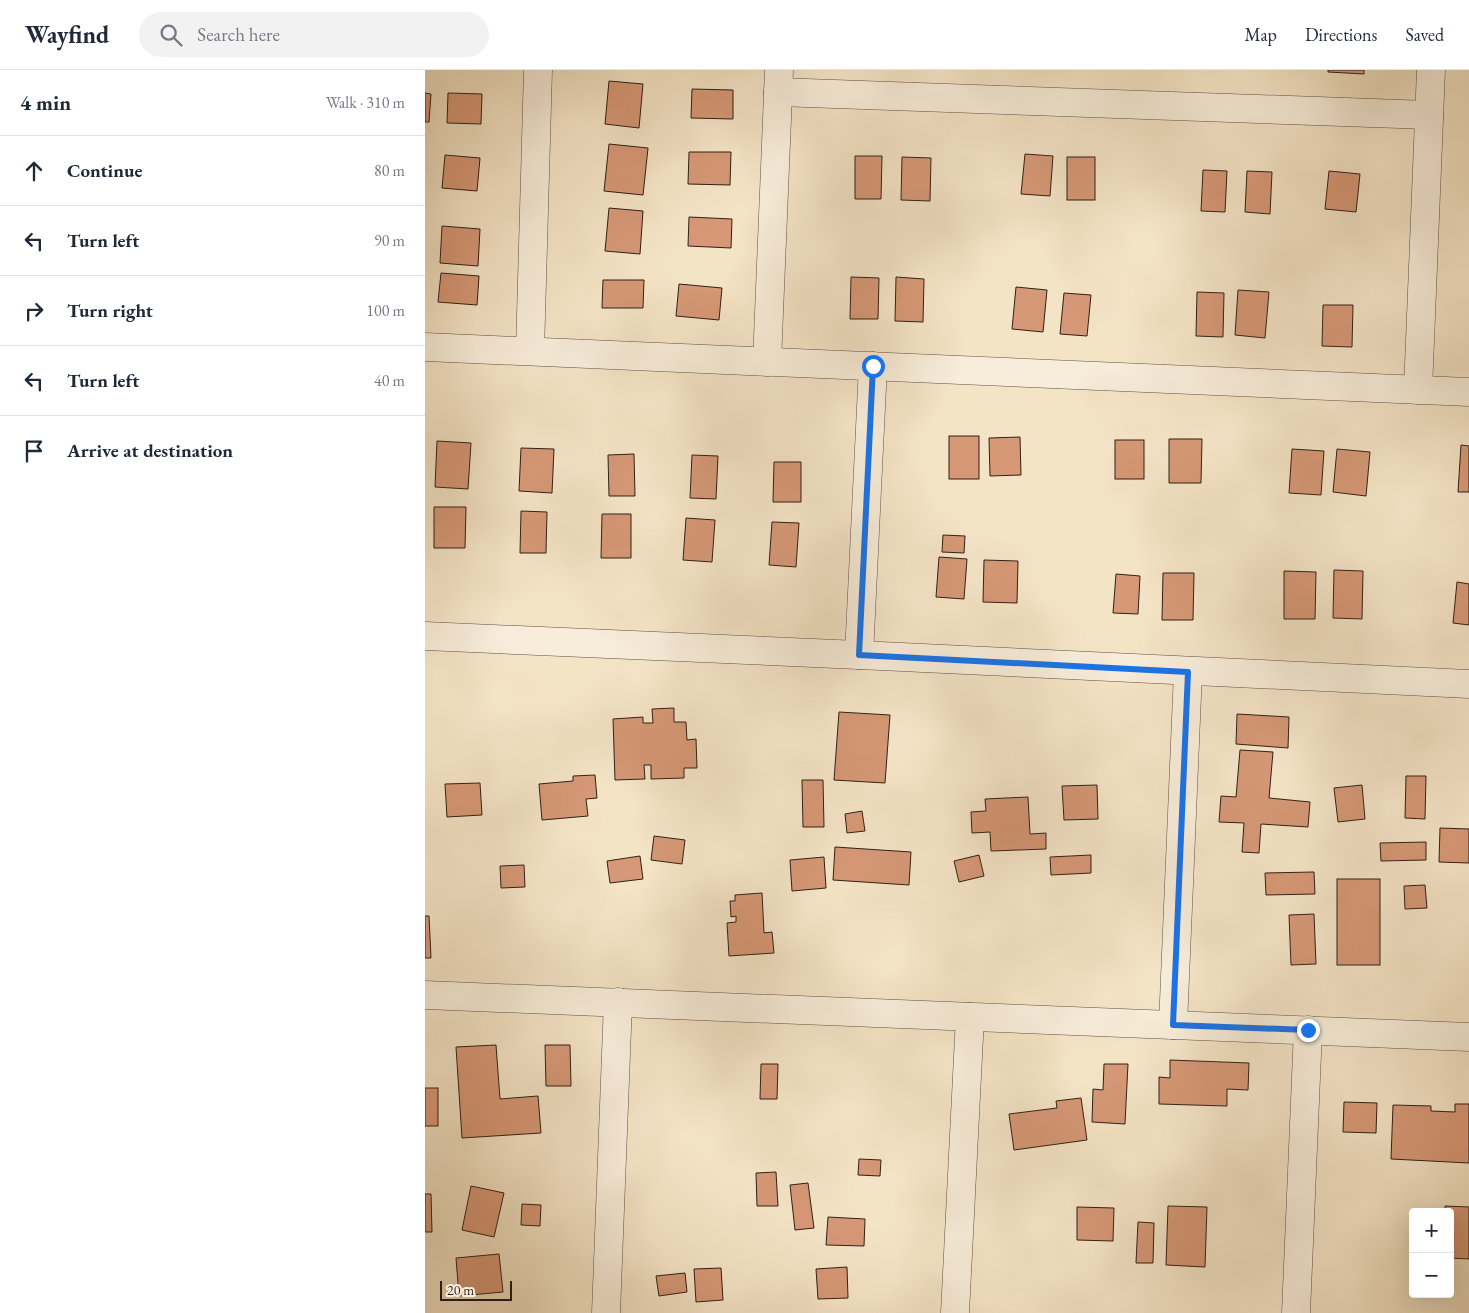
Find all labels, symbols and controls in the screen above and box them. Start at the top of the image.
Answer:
search box [139,12,489,57]
text: Wayfind [25,19,109,50]
icon: search [157,21,185,49]
text: Search here [197,22,280,47]
text: Map [1245,23,1277,46]
text: Directions [1305,23,1377,46]
text: Saved [1405,23,1444,46]
text: 4 min [20,89,71,116]
text: Walk · 310 m [326,92,405,113]
icon: ahead [20,157,48,185]
text: Continue [67,158,142,183]
text: 80 m [374,160,405,181]
icon: left [20,227,48,255]
text: Turn left [67,228,139,253]
text: 90 m [374,230,405,251]
icon: right [20,297,48,325]
text: Turn right [67,298,153,323]
text: 100 m [366,300,405,321]
route start [862,355,885,378]
icon: left [20,367,48,395]
text: Turn left [67,368,139,393]
text: 40 m [374,370,405,391]
icon: arrive [20,437,48,465]
text: Arrive at destination [67,438,233,463]
route end [1297,1019,1320,1042]
map controls [1409,1208,1454,1298]
button: + [1409,1208,1454,1253]
button: − [1409,1253,1454,1298]
scale bar [440,1278,513,1301]
text: 20 m [447,1281,474,1299]

